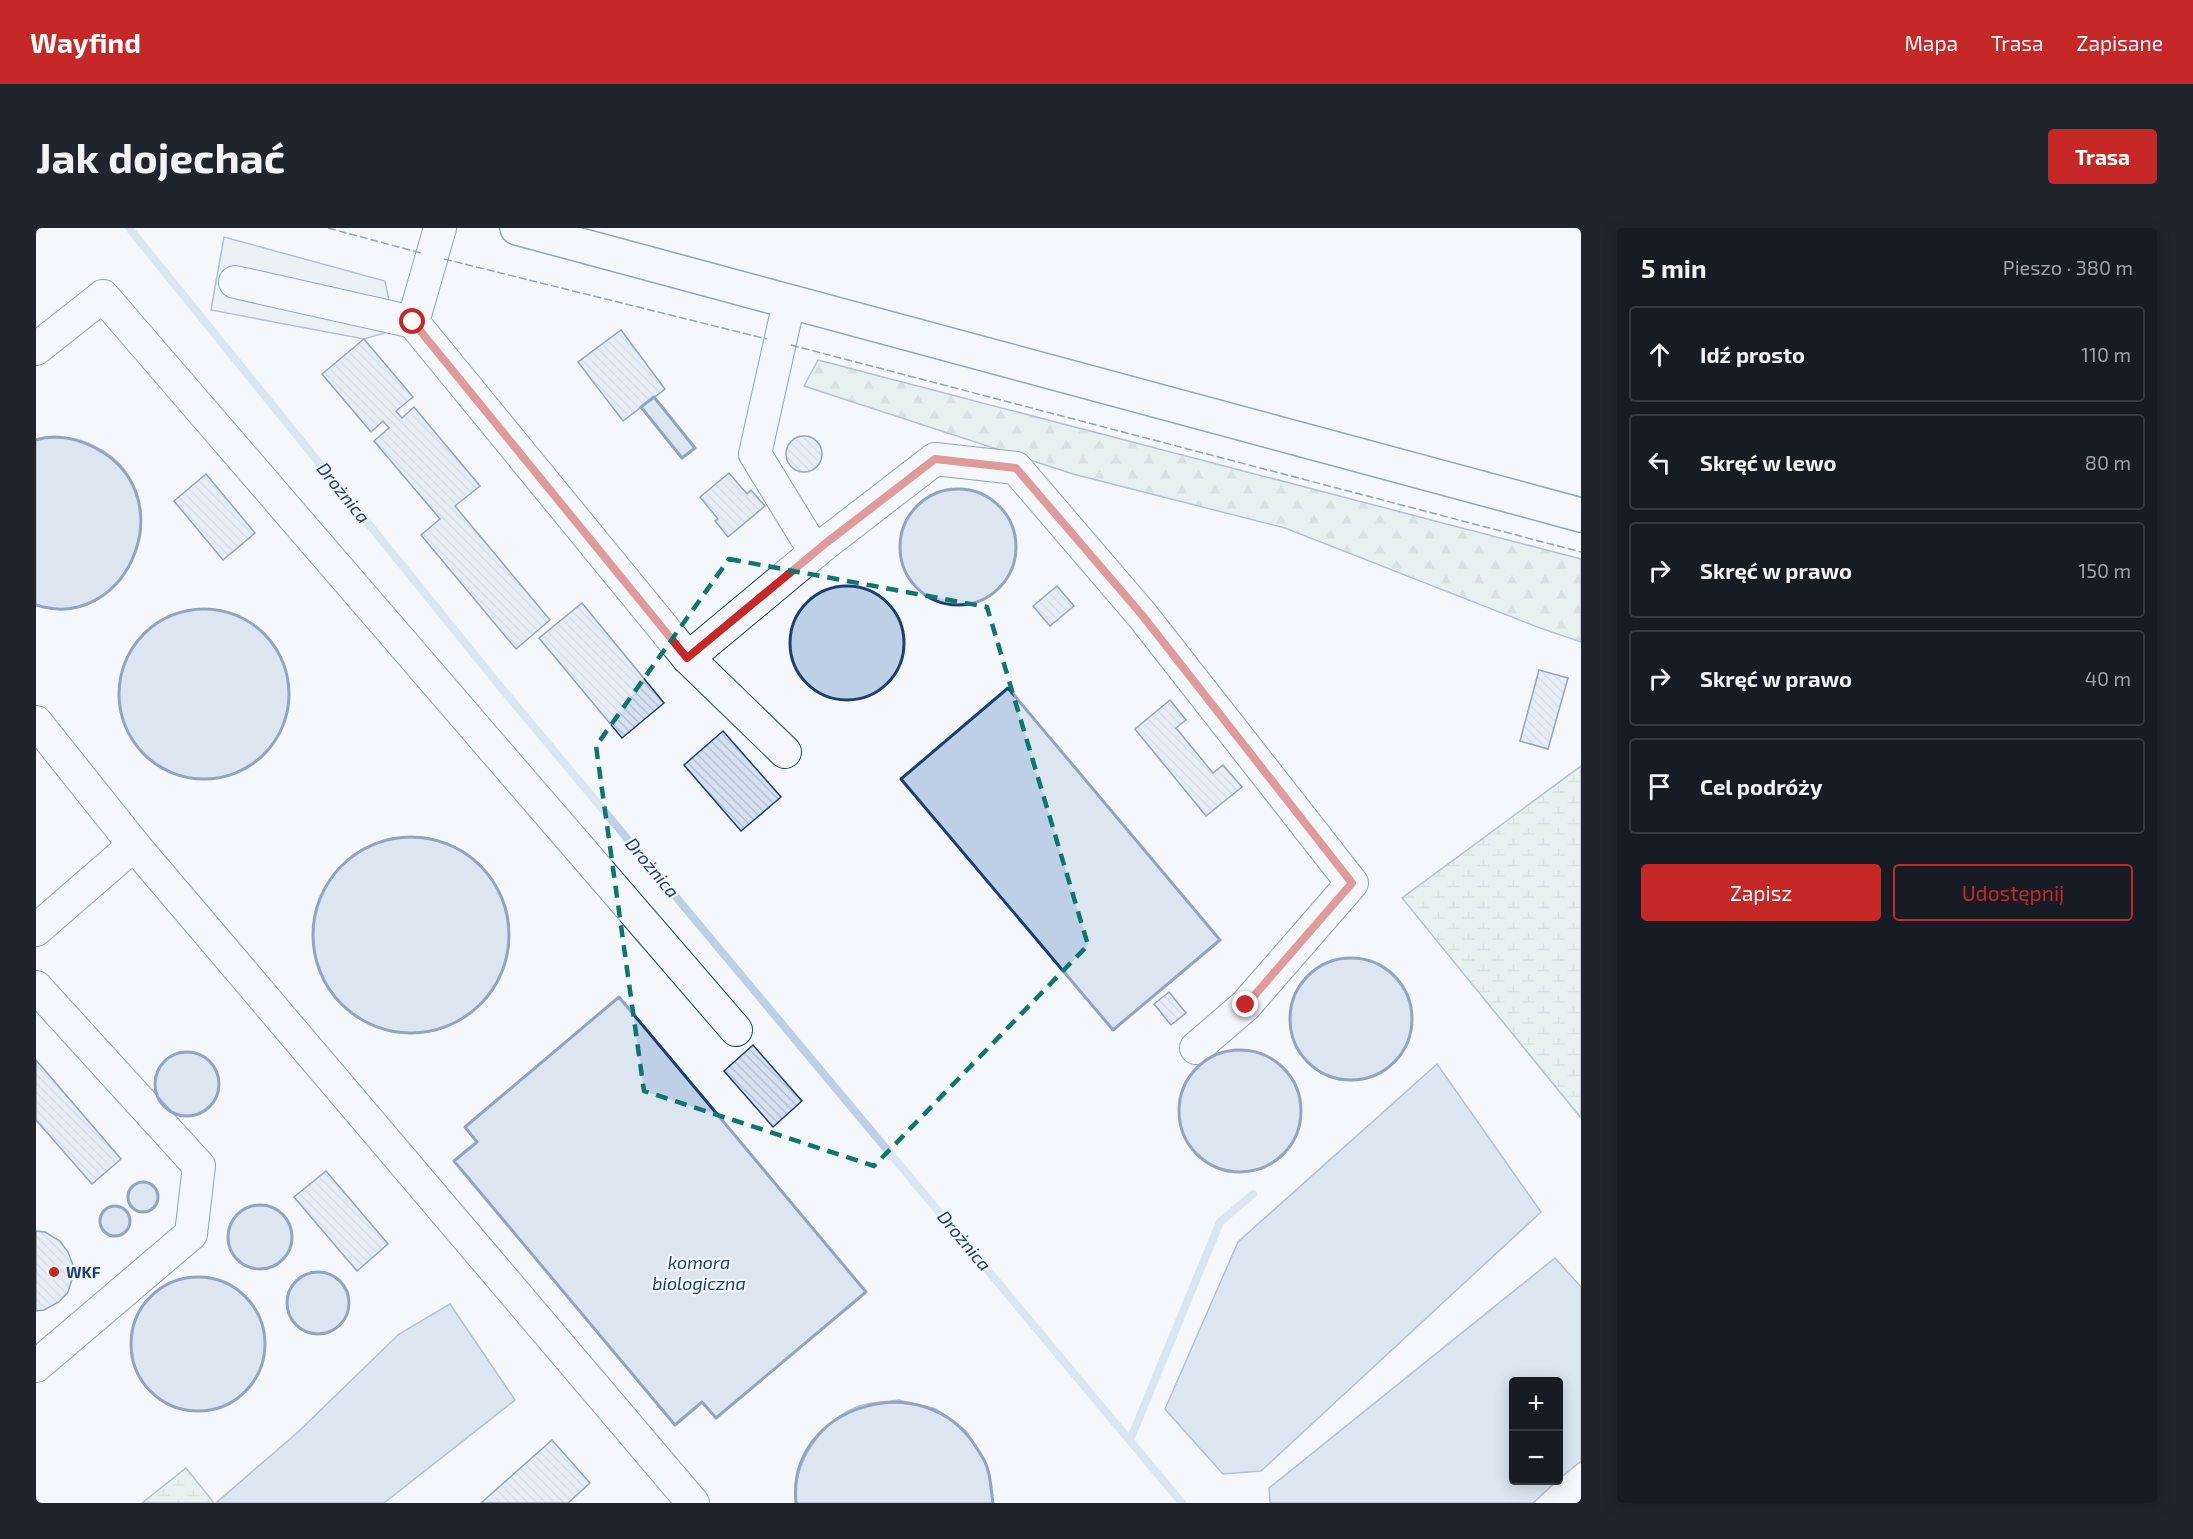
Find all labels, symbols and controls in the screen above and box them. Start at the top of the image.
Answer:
text: Wayfind [30,25,141,59]
text: Mapa [1904,30,1958,55]
text: Trasa [1991,30,2044,55]
text: Zapisane [2077,30,2163,55]
button: Trasa [2048,129,2157,184]
text: Jak dojechać [36,131,285,181]
text: 5 min [1641,252,1707,283]
text: Pieszo · 380 m [2003,255,2133,279]
route start [399,308,425,334]
icon: ahead [1643,338,1676,371]
text: Idź prosto [1700,341,1805,367]
text: 110 m [2081,342,2131,366]
icon: left [1643,446,1676,479]
text: Skręć w lewo [1700,449,1837,475]
text: 80 m [2085,450,2131,474]
water label: Drożnica [313,458,375,527]
icon: right [1643,554,1676,587]
text: Skręć w prawo [1700,557,1852,583]
text: 150 m [2078,558,2131,582]
icon: right [1643,662,1676,695]
text: Skręć w prawo [1700,665,1852,691]
text: 40 m [2085,666,2131,690]
icon: arrive [1643,770,1676,803]
text: Cel podróży [1700,773,1822,799]
water label: Drożnica [621,833,684,902]
button: Zapisz [1641,864,1881,921]
button: Udostępnij [1893,864,2133,921]
route end [1232,991,1258,1017]
water label: Drożnica [933,1206,996,1275]
water label: komora biologiczna [652,1251,746,1294]
place label: WKF [66,1262,101,1281]
marker: WKF [47,1265,61,1279]
map controls [1509,1377,1563,1485]
button: + [1509,1377,1563,1431]
button: − [1509,1431,1563,1485]

